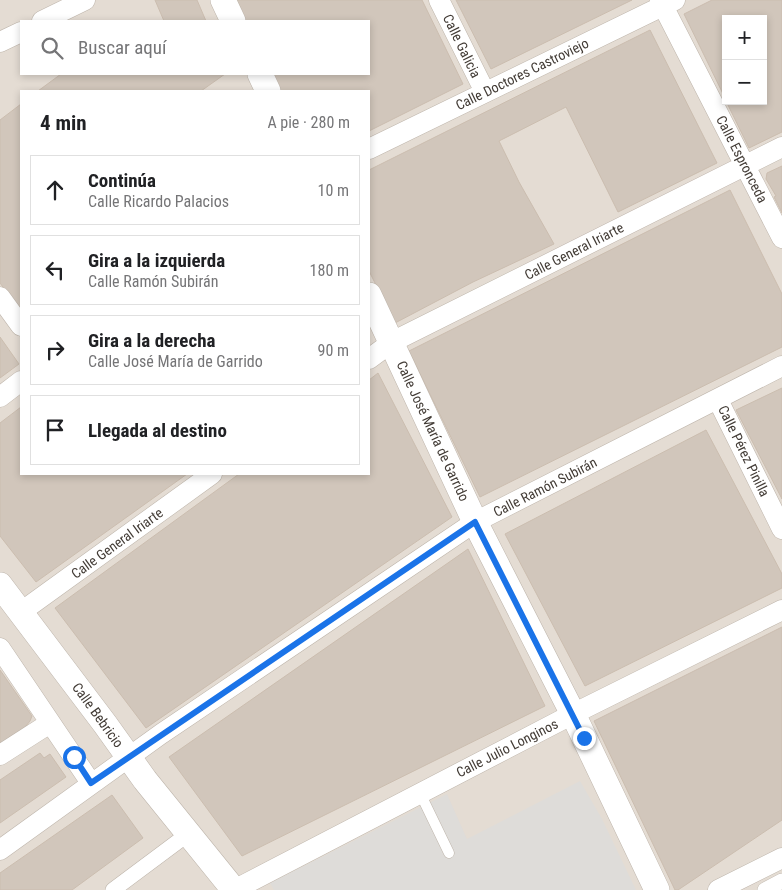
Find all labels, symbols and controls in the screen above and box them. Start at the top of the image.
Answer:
street label: Calle Galicia [440,12,484,80]
map controls [722,15,767,105]
button: + [722,15,767,60]
search box [20,20,370,75]
icon: search [38,34,66,62]
street label: Calle Doctores Castroviejo [453,35,591,113]
text: Buscar aquí [78,36,167,59]
button: − [722,60,767,105]
text: 4 min [40,111,87,135]
text: A pie · 280 m [267,113,350,132]
street label: Calle Espronceda [713,113,771,205]
text: Continúa [88,169,156,192]
icon: ahead [41,176,69,204]
text: 10 m [317,181,349,200]
text: Calle Ricardo Palacios [88,192,229,211]
street label: Calle General Iriarte [522,219,627,283]
text: Gira a la izquierda [88,249,225,272]
icon: left [41,256,69,284]
text: 180 m [310,261,349,280]
text: Calle Ramón Subirán [88,272,218,291]
text: Gira a la derecha [88,329,215,352]
icon: right [41,336,69,364]
text: 90 m [317,341,349,360]
text: Calle José María de Garrido [88,352,263,371]
street label: Calle José María de Garrido [393,358,473,504]
street label: Calle Pérez Pinilla [715,403,773,499]
icon: arrive [41,416,69,444]
text: Llegada al destino [88,419,227,442]
street label: Calle Ramón Subirán [491,454,599,520]
street label: Calle General Iriarte [68,504,166,582]
street label: Calle Bebricio [69,679,127,751]
street label: Calle Julio Longinos [454,715,560,781]
route end [573,727,596,750]
route start [63,746,86,769]

